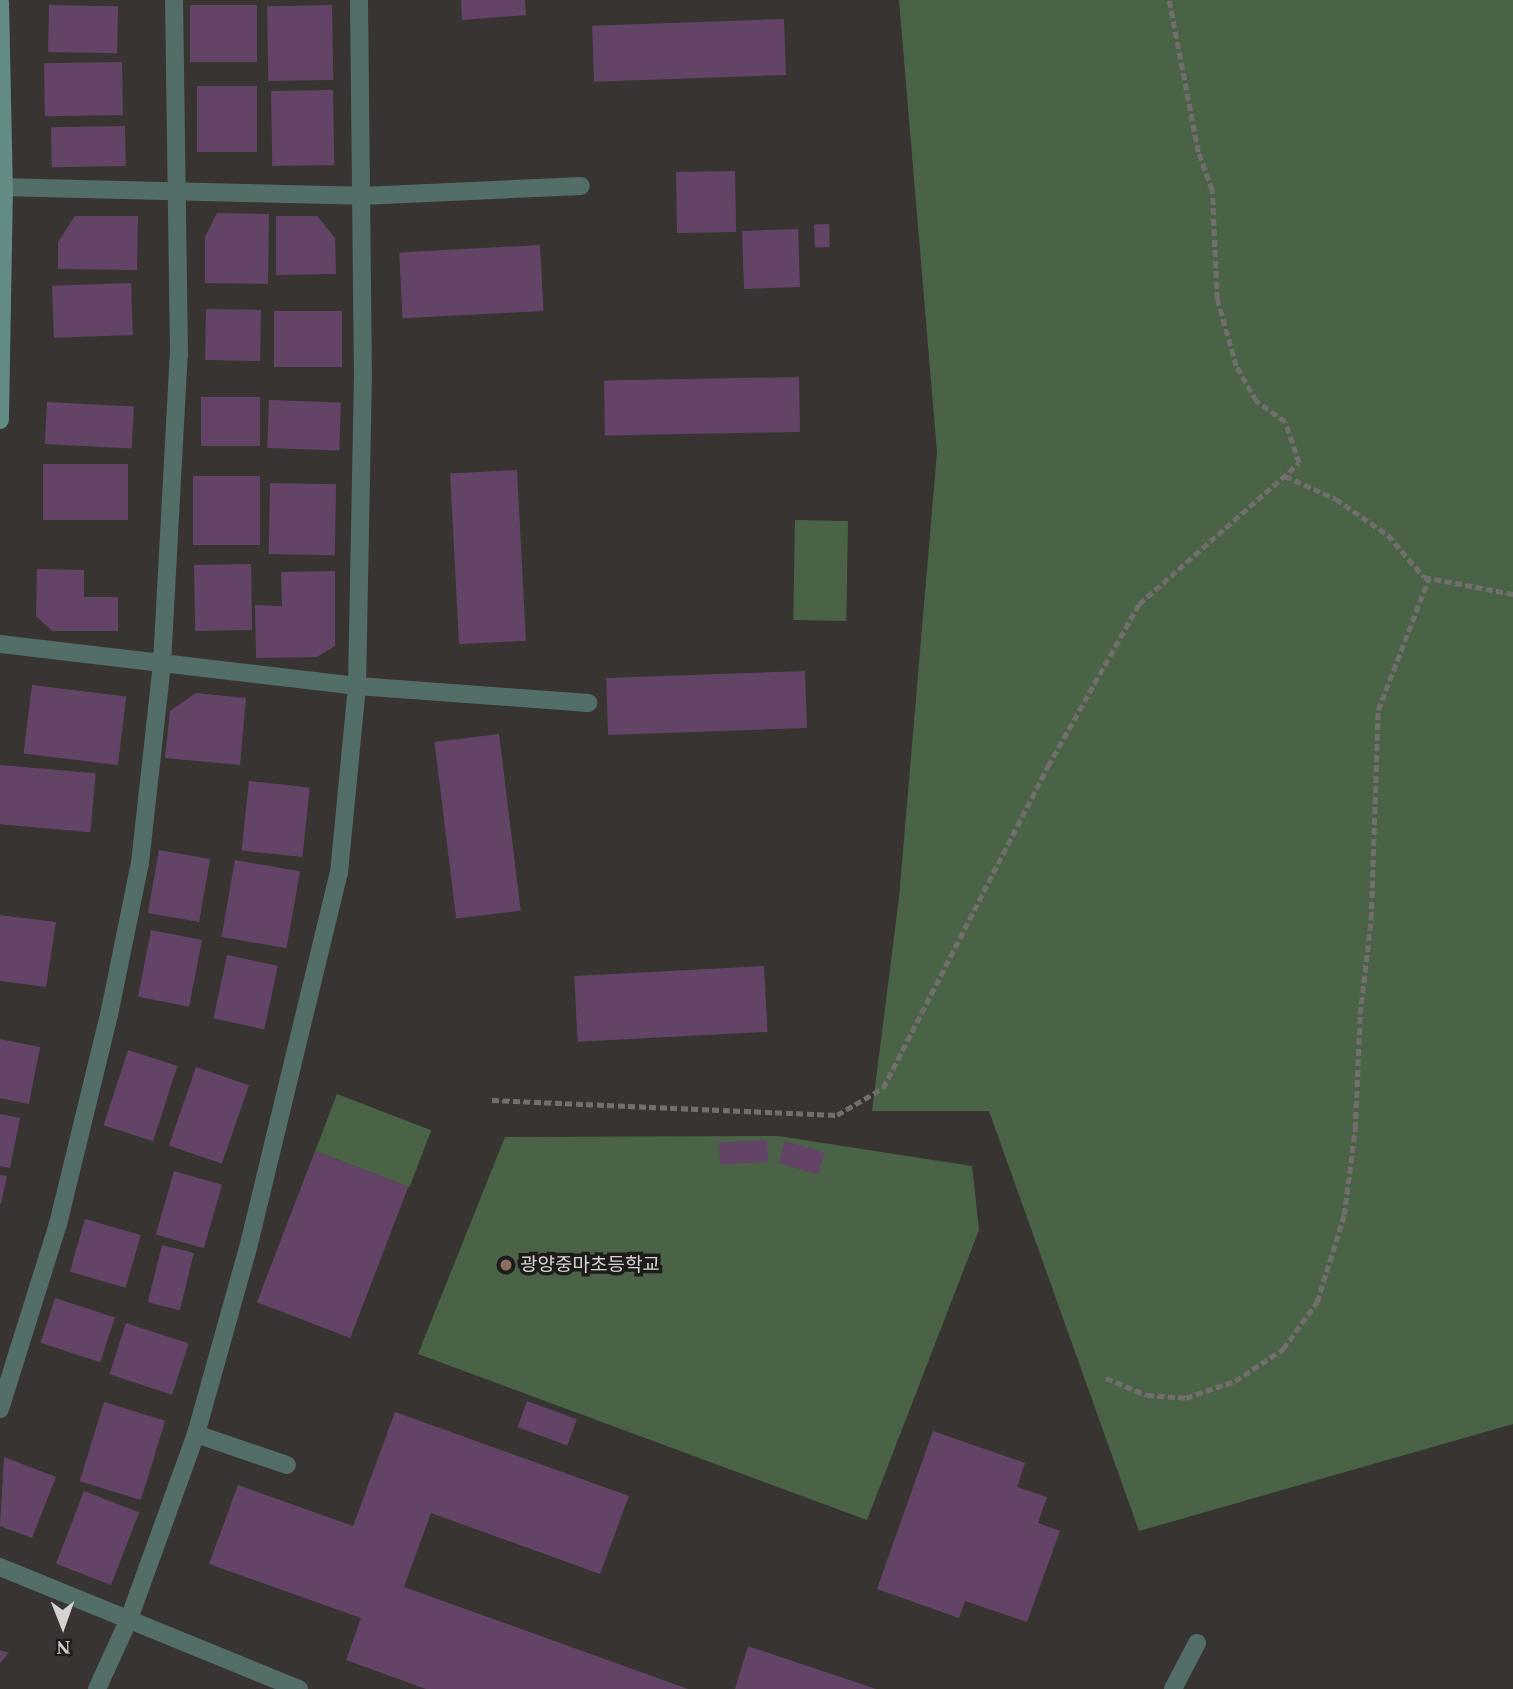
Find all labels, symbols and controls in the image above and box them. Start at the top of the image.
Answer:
place label: 광양중마초등학교 [520,1254,660,1276]
marker: 광양중마초등학교 [498,1257,514,1273]
north arrow [28,1591,98,1661]
text: N [56,1637,70,1658]

